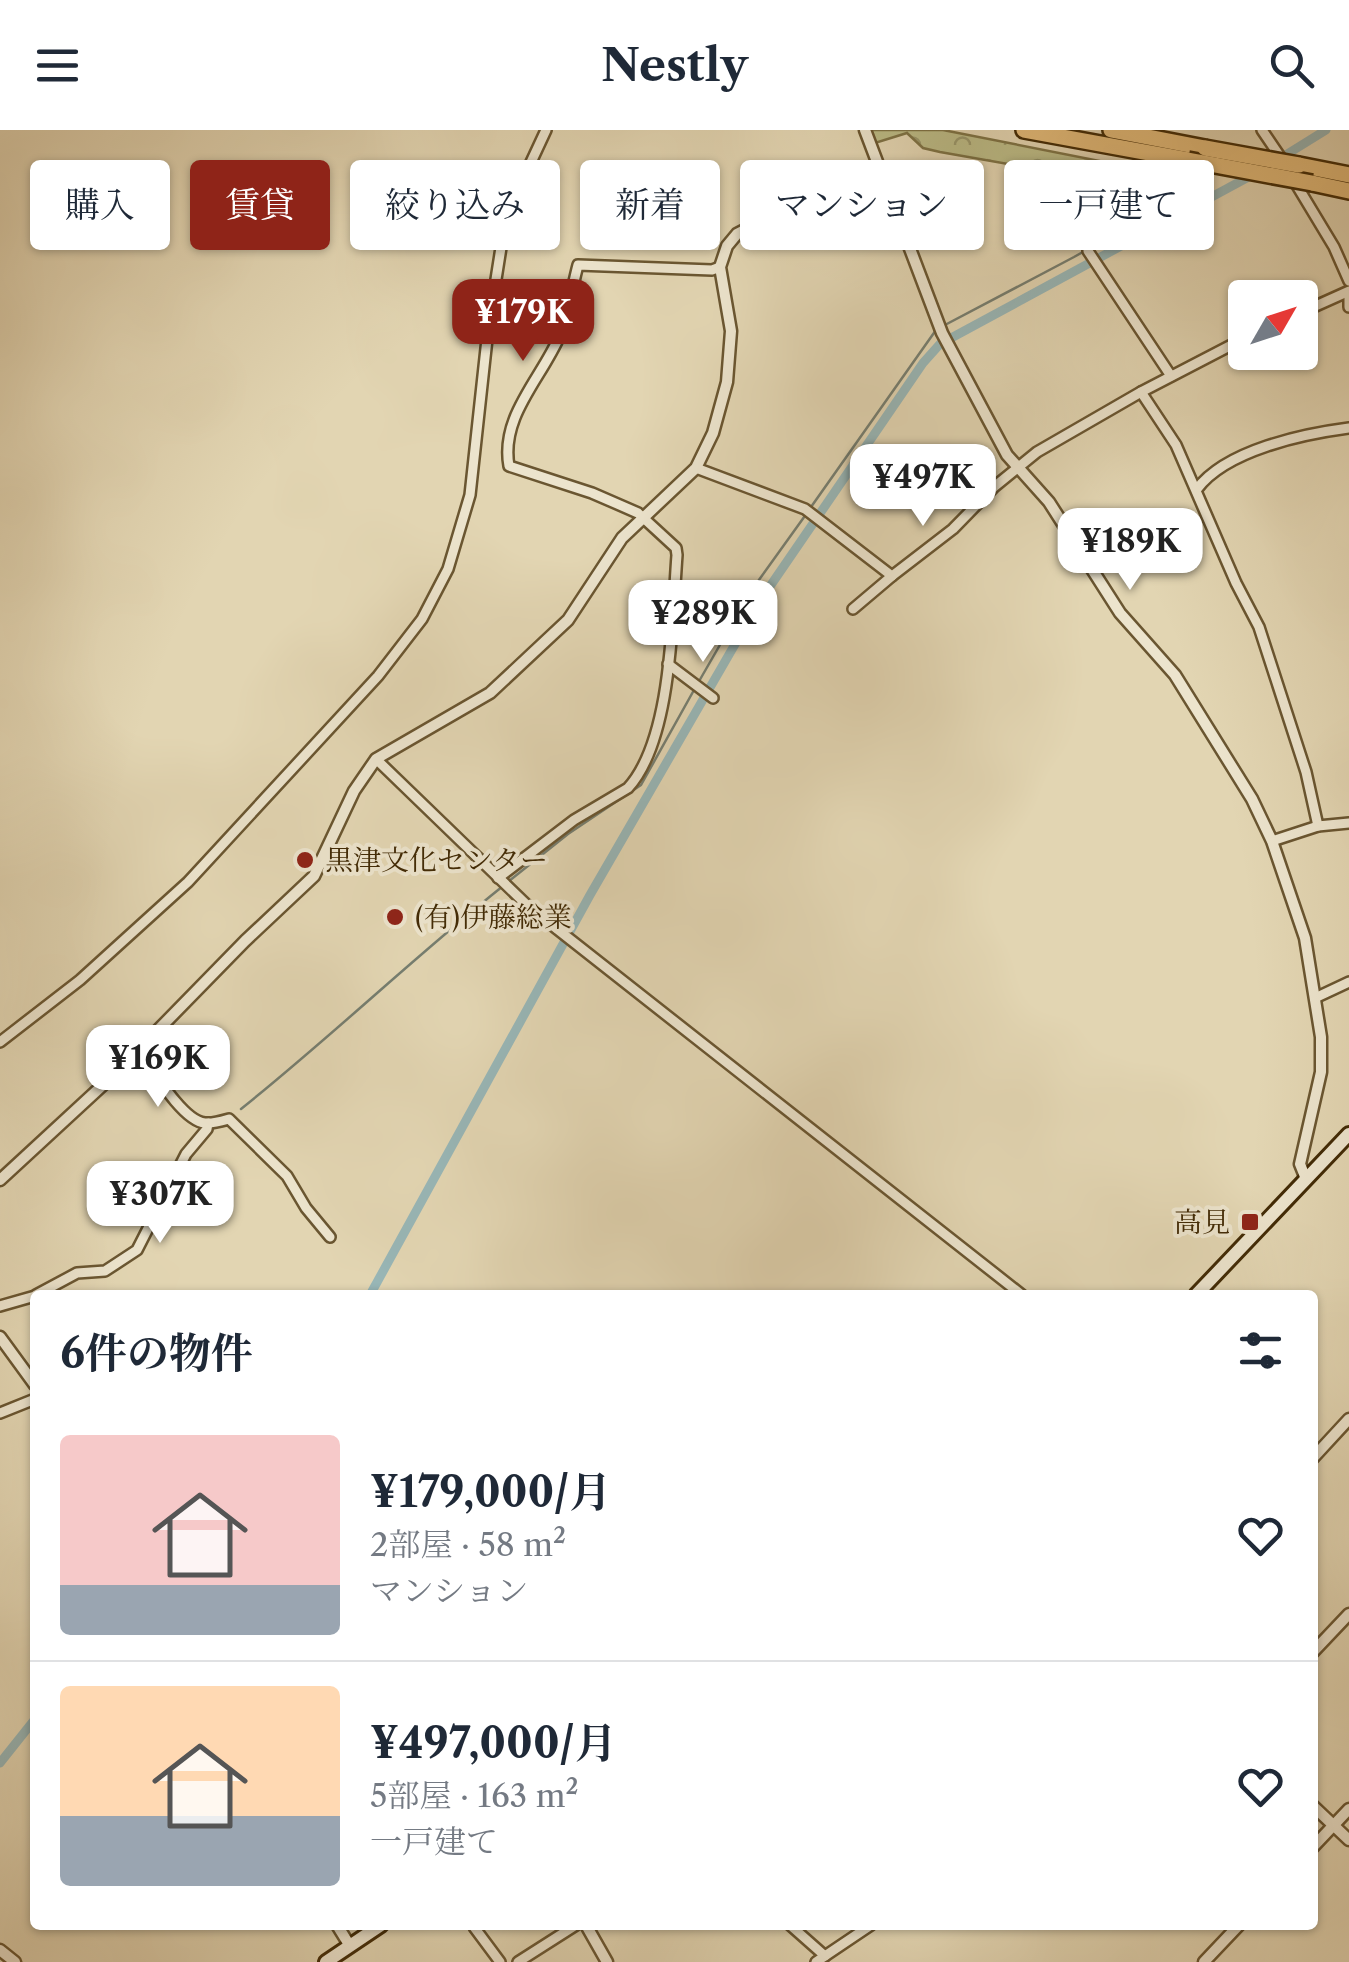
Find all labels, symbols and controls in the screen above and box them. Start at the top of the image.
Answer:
text: Nestly [601,37,748,93]
icon: menu [30,38,85,93]
icon: search [1264,38,1319,93]
chip: 購入 [30,160,170,250]
chip: 賃貸 [190,160,330,250]
chip: 絞り込み [350,160,560,250]
chip: 新着 [580,160,720,250]
chip: マンション [740,160,984,250]
chip: 一戸建て [1004,160,1214,250]
pin: ¥179K [453,279,593,364]
north arrow [1228,280,1318,370]
map controls [1228,280,1318,370]
text: ¥179K [474,292,572,331]
pin: ¥497K [853,444,993,529]
text: ¥497K [872,457,974,496]
pin: ¥189K [1060,508,1200,593]
text: ¥189K [1080,521,1180,560]
pin: ¥289K [633,580,773,665]
text: ¥289K [650,593,756,632]
place label: 黒津文化センター [325,843,548,877]
marker: 黒津文化センター [294,849,316,871]
place label: (有)伊藤総業 [415,900,572,934]
marker: (有)伊藤総業 [384,906,406,928]
pin: ¥169K [88,1025,228,1110]
text: ¥169K [108,1038,208,1077]
pin: ¥307K [90,1161,230,1246]
text: ¥307K [109,1174,211,1213]
place label: 高見 [1174,1205,1230,1239]
marker: 高見 [1239,1211,1261,1233]
icon: filters [1233,1323,1288,1378]
text: 6件の物件 [60,1327,253,1379]
text: ¥179,000/月 [370,1466,611,1518]
icon: home [140,1475,260,1595]
icon: heart [1233,1508,1288,1563]
text: 2部屋 · 58 m² [370,1525,566,1564]
text: マンション [370,1571,529,1610]
text: ¥497,000/月 [370,1717,617,1769]
icon: home [140,1726,260,1846]
icon: heart [1233,1759,1288,1814]
text: 5部屋 · 163 m² [370,1776,579,1815]
text: 一戸建て [370,1822,498,1861]

